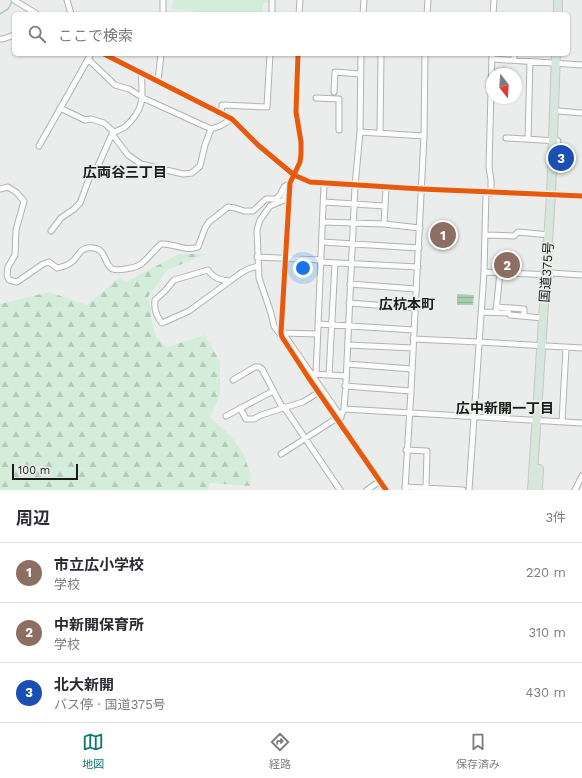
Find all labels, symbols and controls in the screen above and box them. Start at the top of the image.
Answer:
search box [12,12,570,56]
icon: search [26,23,48,45]
text: ここで検索 [58,27,133,45]
north arrow [486,68,522,104]
pin: 3 [548,143,574,173]
district label: 広両谷三丁目 [83,164,167,180]
pin: 1 [430,220,456,250]
street label: 国道375号 [537,241,556,303]
pin: 2 [494,250,520,280]
your location [293,258,313,278]
district label: 広杭本町 [379,296,435,312]
district label: 広中新開一丁目 [456,400,554,416]
scale bar [12,462,78,481]
text: 100 m [18,464,50,477]
text: 周辺 [16,508,50,528]
text: 3件 [545,510,566,525]
text: 市立広小学校 [54,556,144,574]
text: 1 [26,565,32,580]
text: 220 m [526,565,566,580]
text: 学校 [54,577,80,592]
text: 中新開保育所 [54,616,144,634]
text: 2 [25,625,33,640]
text: 310 m [528,625,566,640]
text: 学校 [54,637,80,652]
text: 北大新開 [54,676,114,694]
text: 3 [25,685,33,700]
text: 430 m [526,685,566,700]
text: バス停 · 国道375号 [54,697,166,712]
tab: 地図 [82,731,104,771]
tab: 経路 [269,731,291,771]
tab: 保存済み [456,731,500,771]

